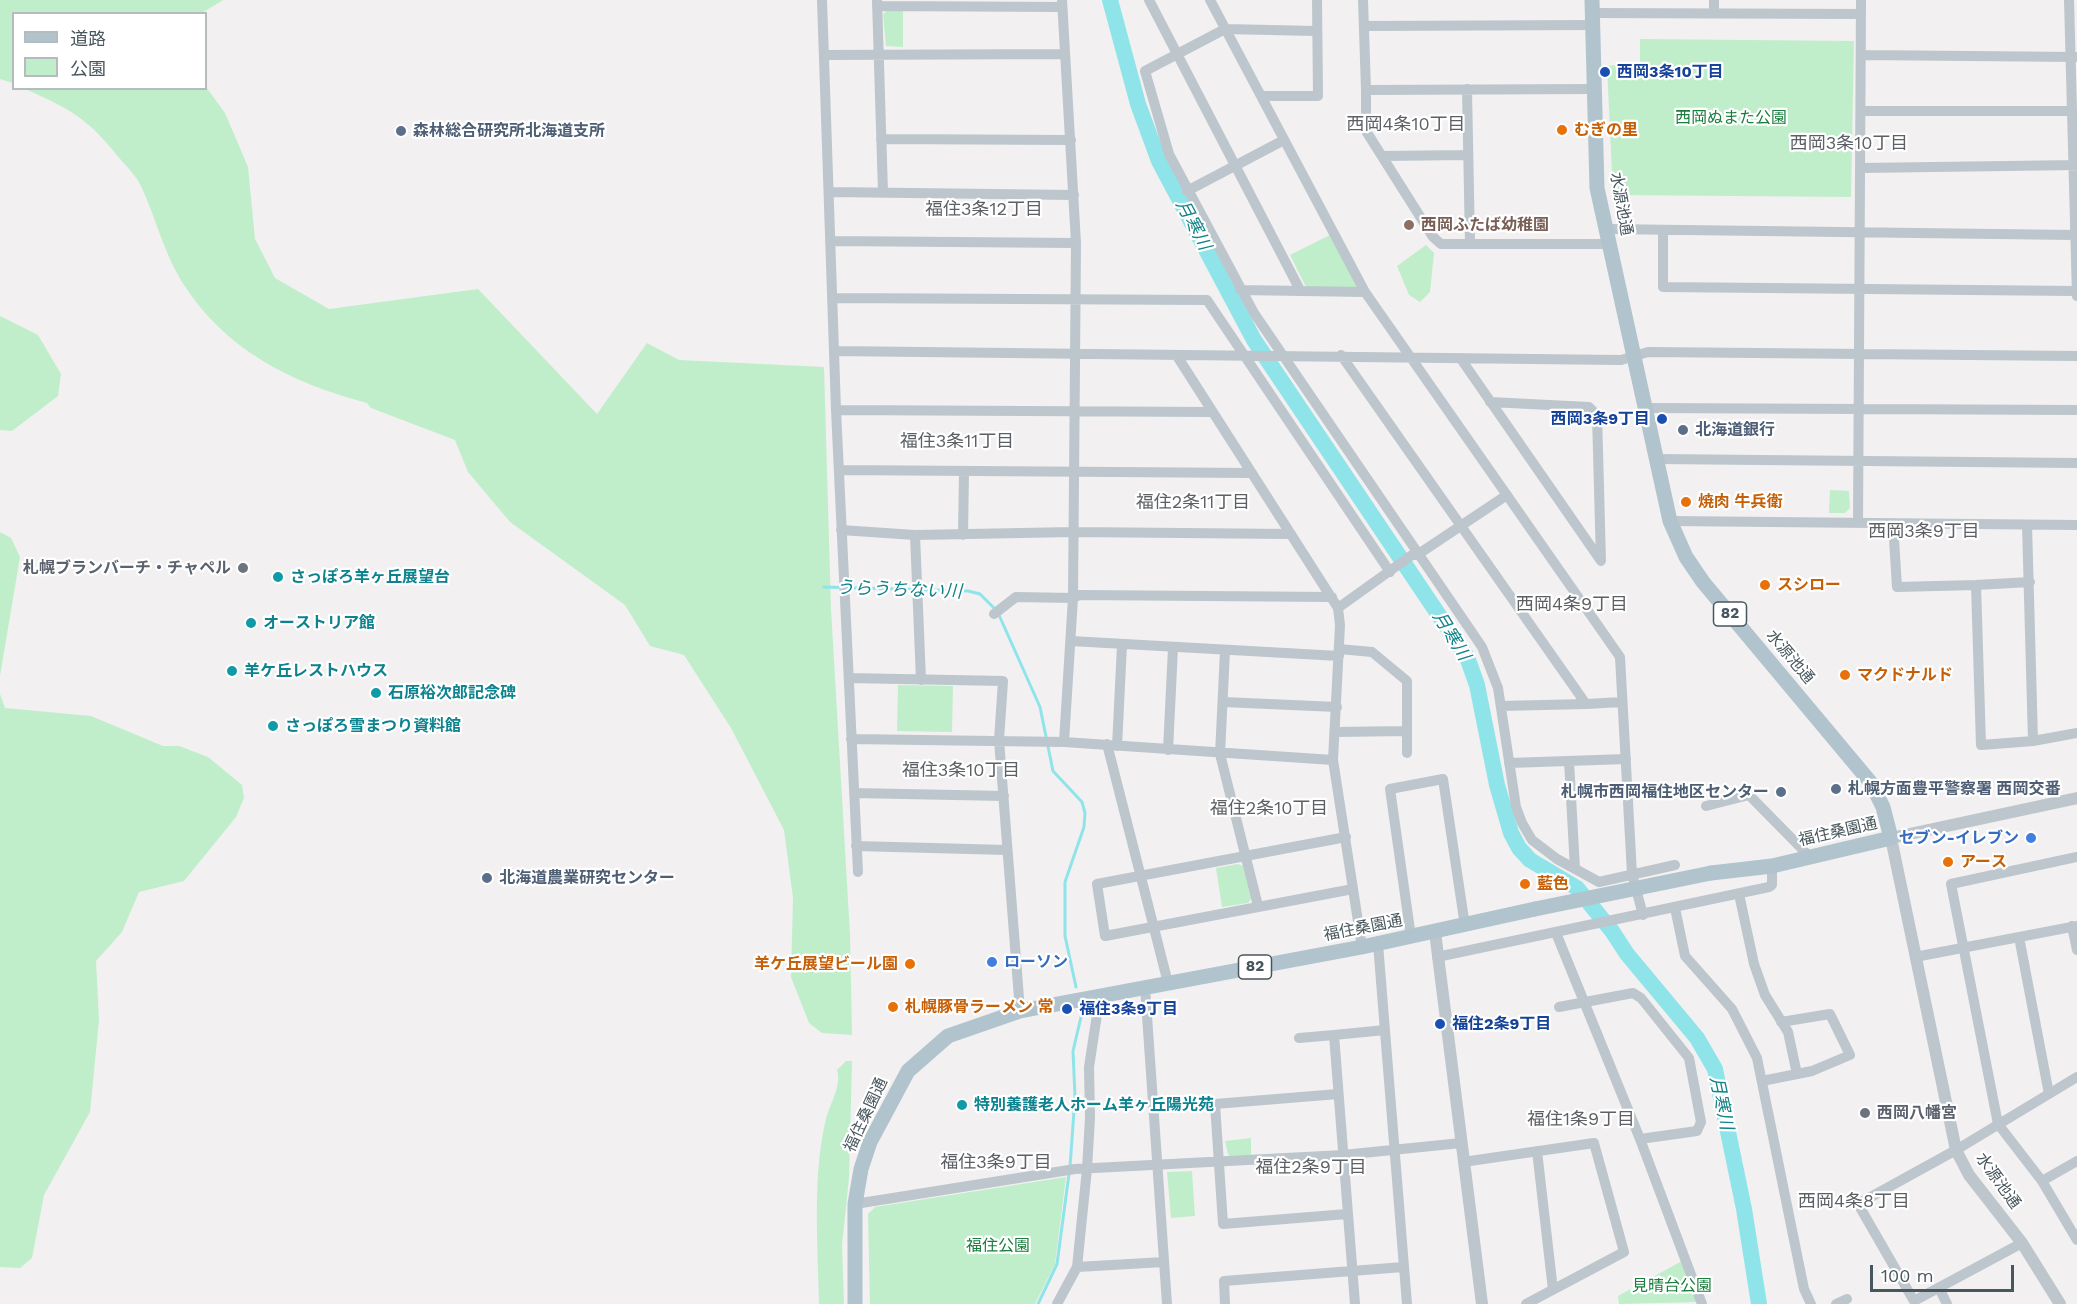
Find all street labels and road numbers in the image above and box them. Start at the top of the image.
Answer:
street label: 水源池通 [1606,171,1636,237]
road number: 82 [1714,602,1746,626]
street label: 水源池通 [1762,626,1818,688]
street label: 福住桑園通 [1797,814,1879,850]
street label: 福住桑園通 [1322,911,1404,945]
road number: 82 [1238,955,1272,979]
street label: 福住桑園通 [840,1075,892,1155]
street label: 水源池通 [1971,1149,2025,1213]

